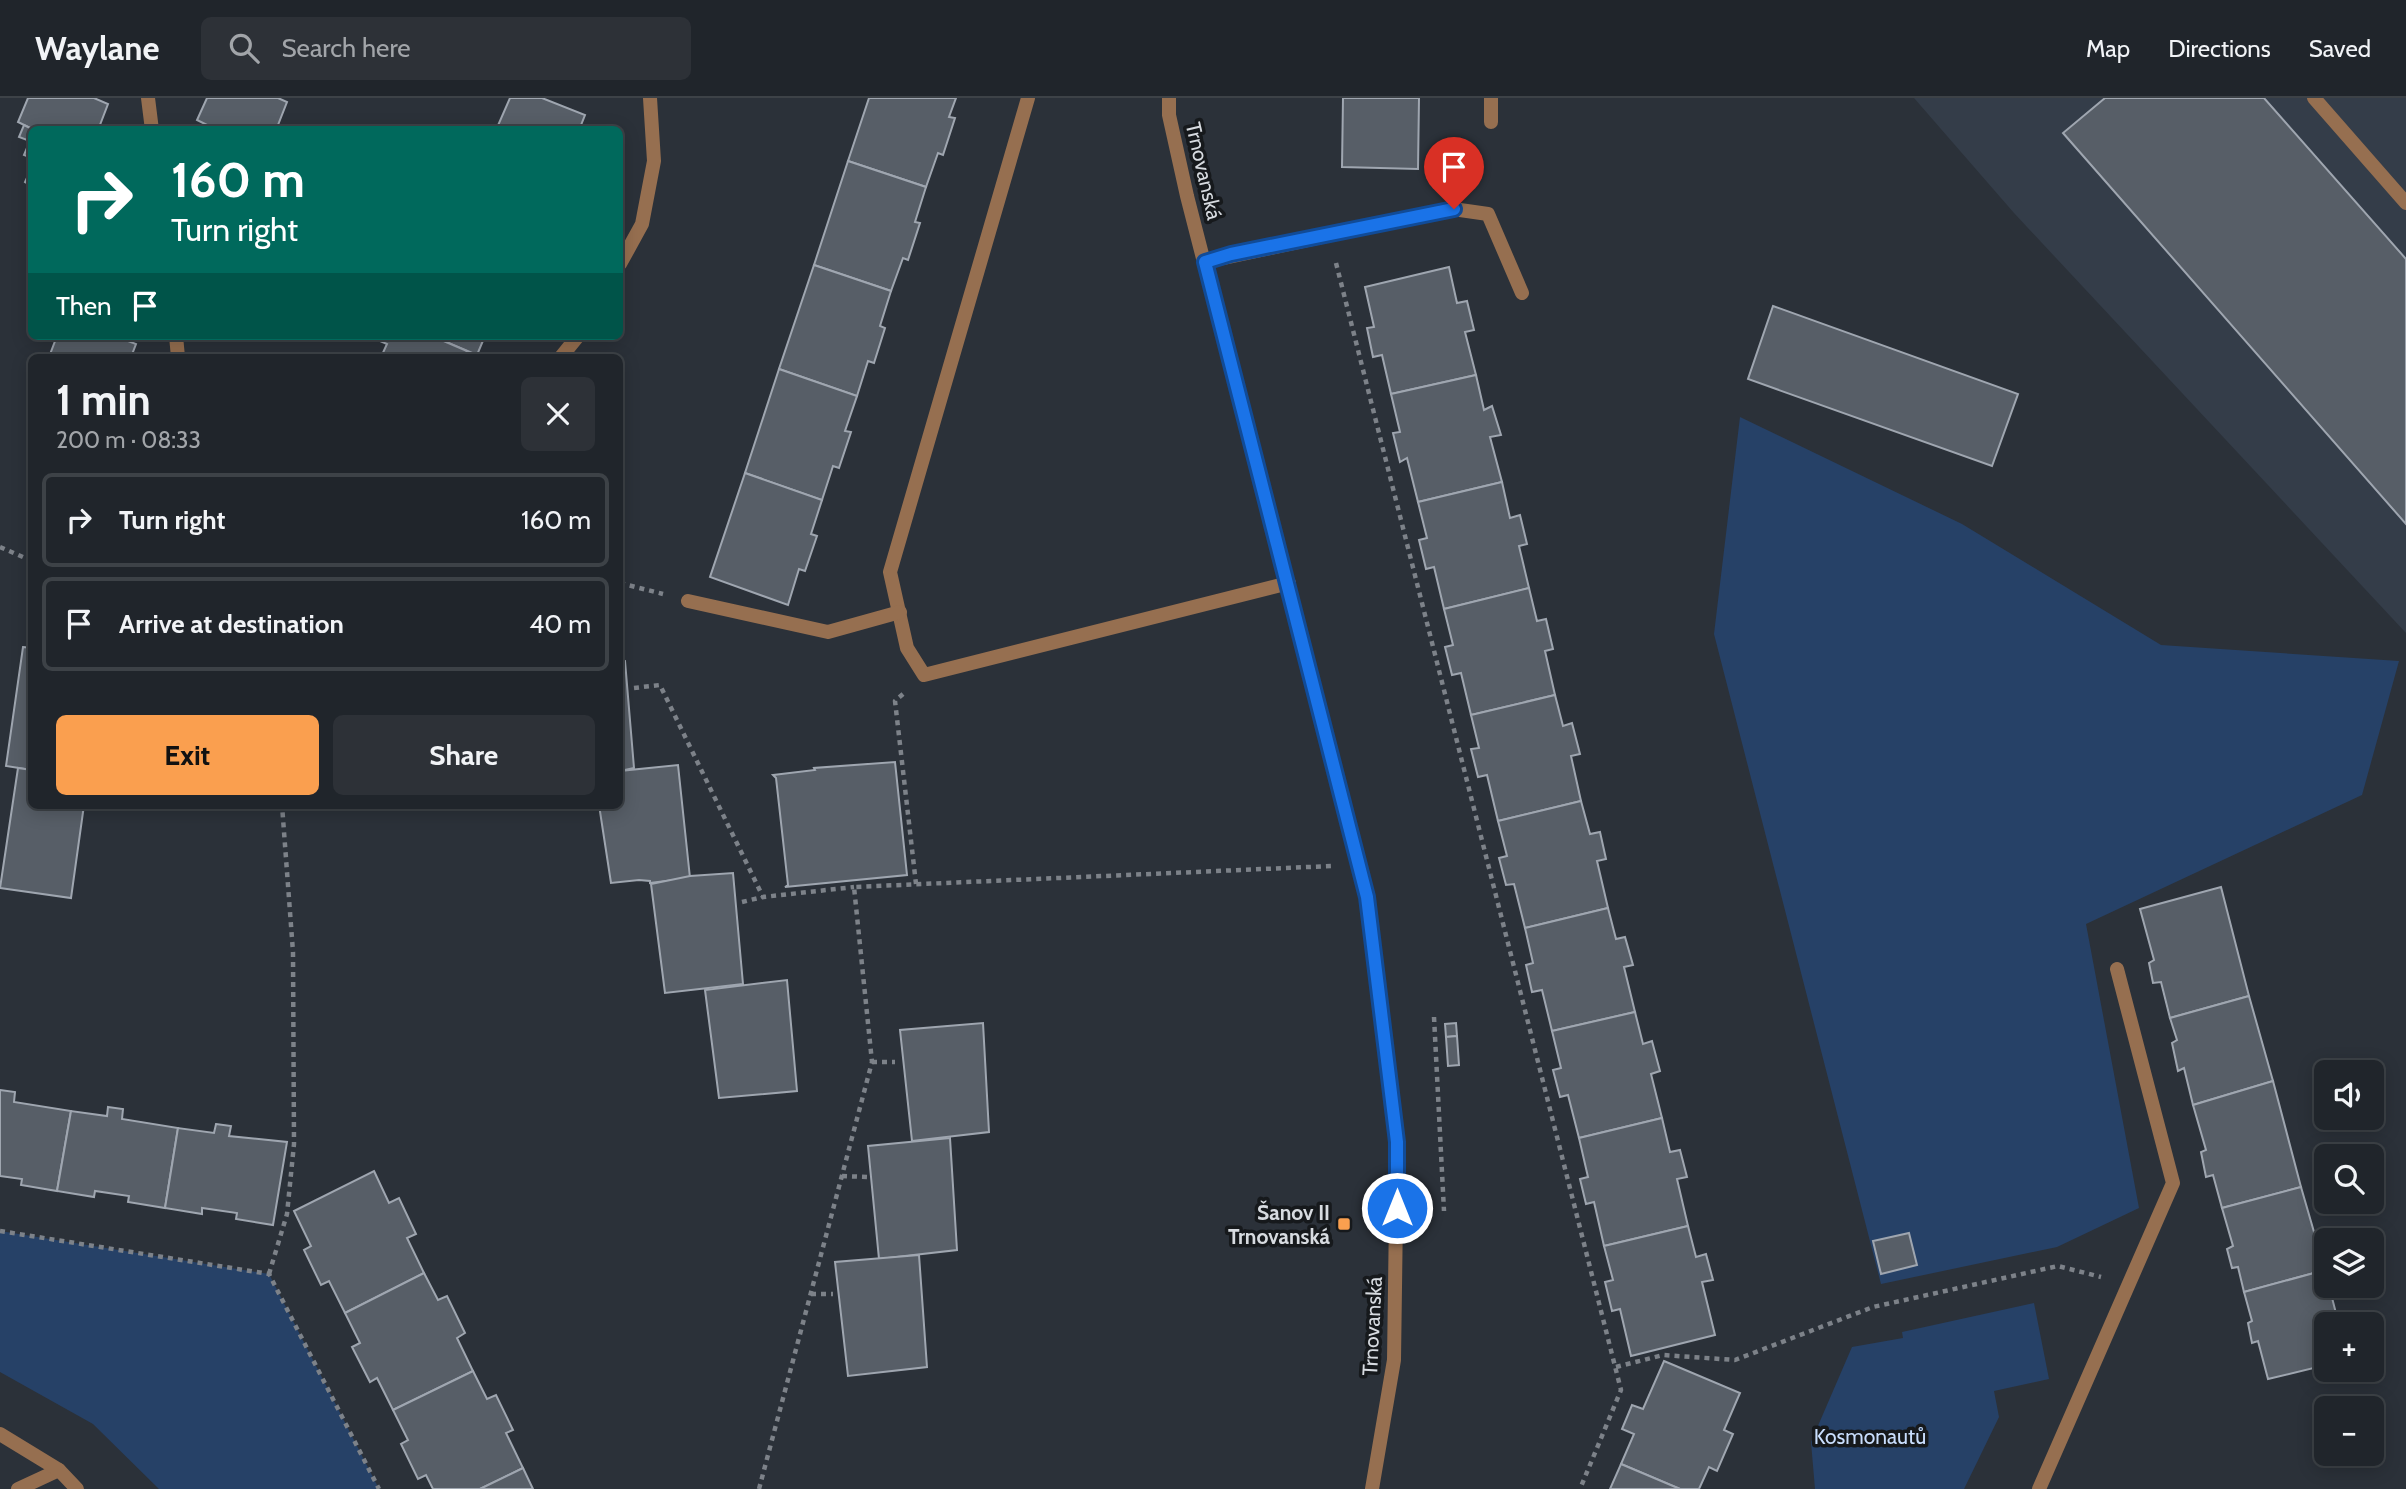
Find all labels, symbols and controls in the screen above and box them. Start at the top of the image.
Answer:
search box [201,17,691,80]
text: Waylane [35,28,159,68]
icon: search [225,29,263,67]
text: Search here [281,32,411,64]
text: Map [2086,34,2130,63]
text: Directions [2168,34,2271,63]
text: Saved [2309,34,2371,63]
street label: Trnovanská [1181,120,1227,222]
pin [1424,137,1484,209]
icon: arrive [1435,148,1473,186]
text: 160 m [171,150,305,209]
icon: right [56,154,147,245]
text: Turn right [171,210,298,249]
icon: arrive [126,287,164,325]
text: Then [56,290,112,322]
text: 1 min [56,374,151,426]
button: close [521,377,595,451]
text: 200 m · 08:33 [56,426,201,454]
icon: right [60,501,98,539]
text: Turn right [119,504,225,536]
text: 160 m [521,504,591,536]
icon: arrive [60,605,98,643]
text: Arrive at destination [119,608,344,640]
text: 40 m [529,608,591,640]
button: Exit [56,715,319,795]
button: Share [333,715,595,795]
map controls [2314,1060,2384,1466]
button: sound [2314,1060,2384,1130]
button: search [2314,1144,2384,1214]
position arrow [1360,1171,1434,1245]
place label: Šanov II Trnovanská [1228,1200,1331,1249]
marker: Šanov II Trnovanská [1336,1216,1352,1232]
button: layers [2314,1228,2384,1298]
street label: Trnovanská [1357,1276,1387,1376]
button: + [2314,1312,2384,1382]
button: − [2314,1396,2384,1466]
park label: Kosmonautů [1814,1424,1926,1449]

